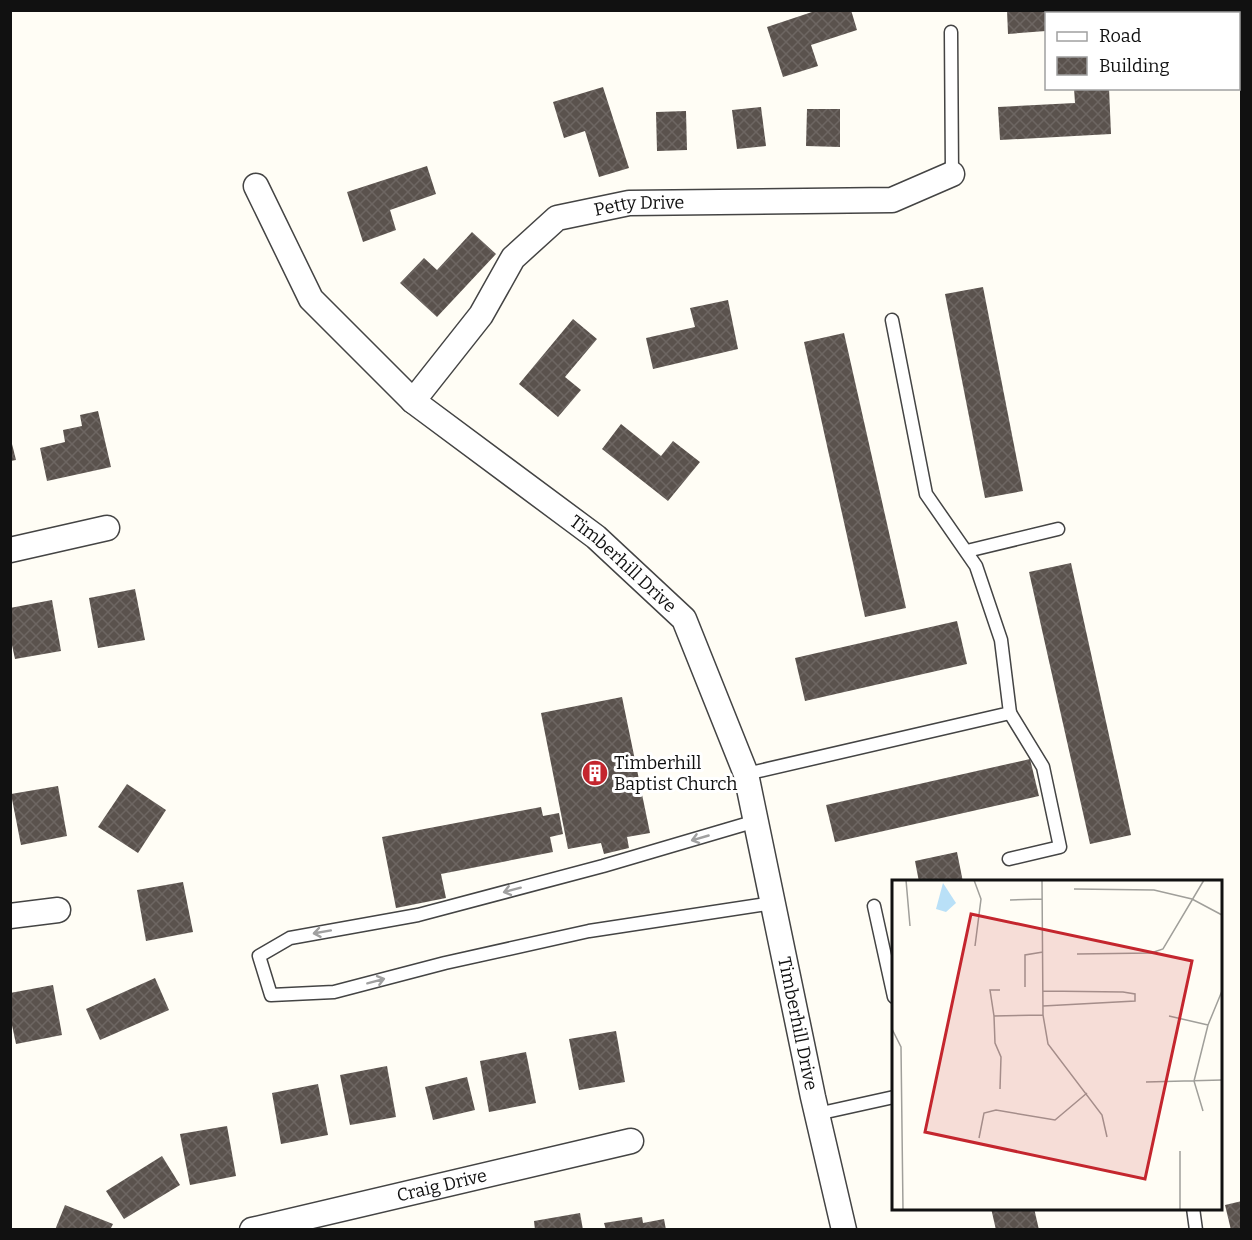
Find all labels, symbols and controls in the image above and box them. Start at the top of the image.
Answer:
legend [1045,12,1240,90]
text: Road [1099,25,1142,47]
text: Building [1099,55,1170,77]
street label: Petty Drive [592,191,684,221]
street label: Timberhill Drive [566,510,681,617]
place label: Timberhill Baptist Church [614,752,737,795]
building icon: Timberhill Baptist Church [580,758,610,788]
one-way arrow [690,833,709,844]
inset map [892,880,1222,1210]
one-way arrow [503,885,522,896]
one-way arrow [312,927,332,938]
street label: Timberhill Drive [773,955,822,1092]
one-way arrow [367,975,386,987]
street label: Craig Drive [395,1164,489,1207]

